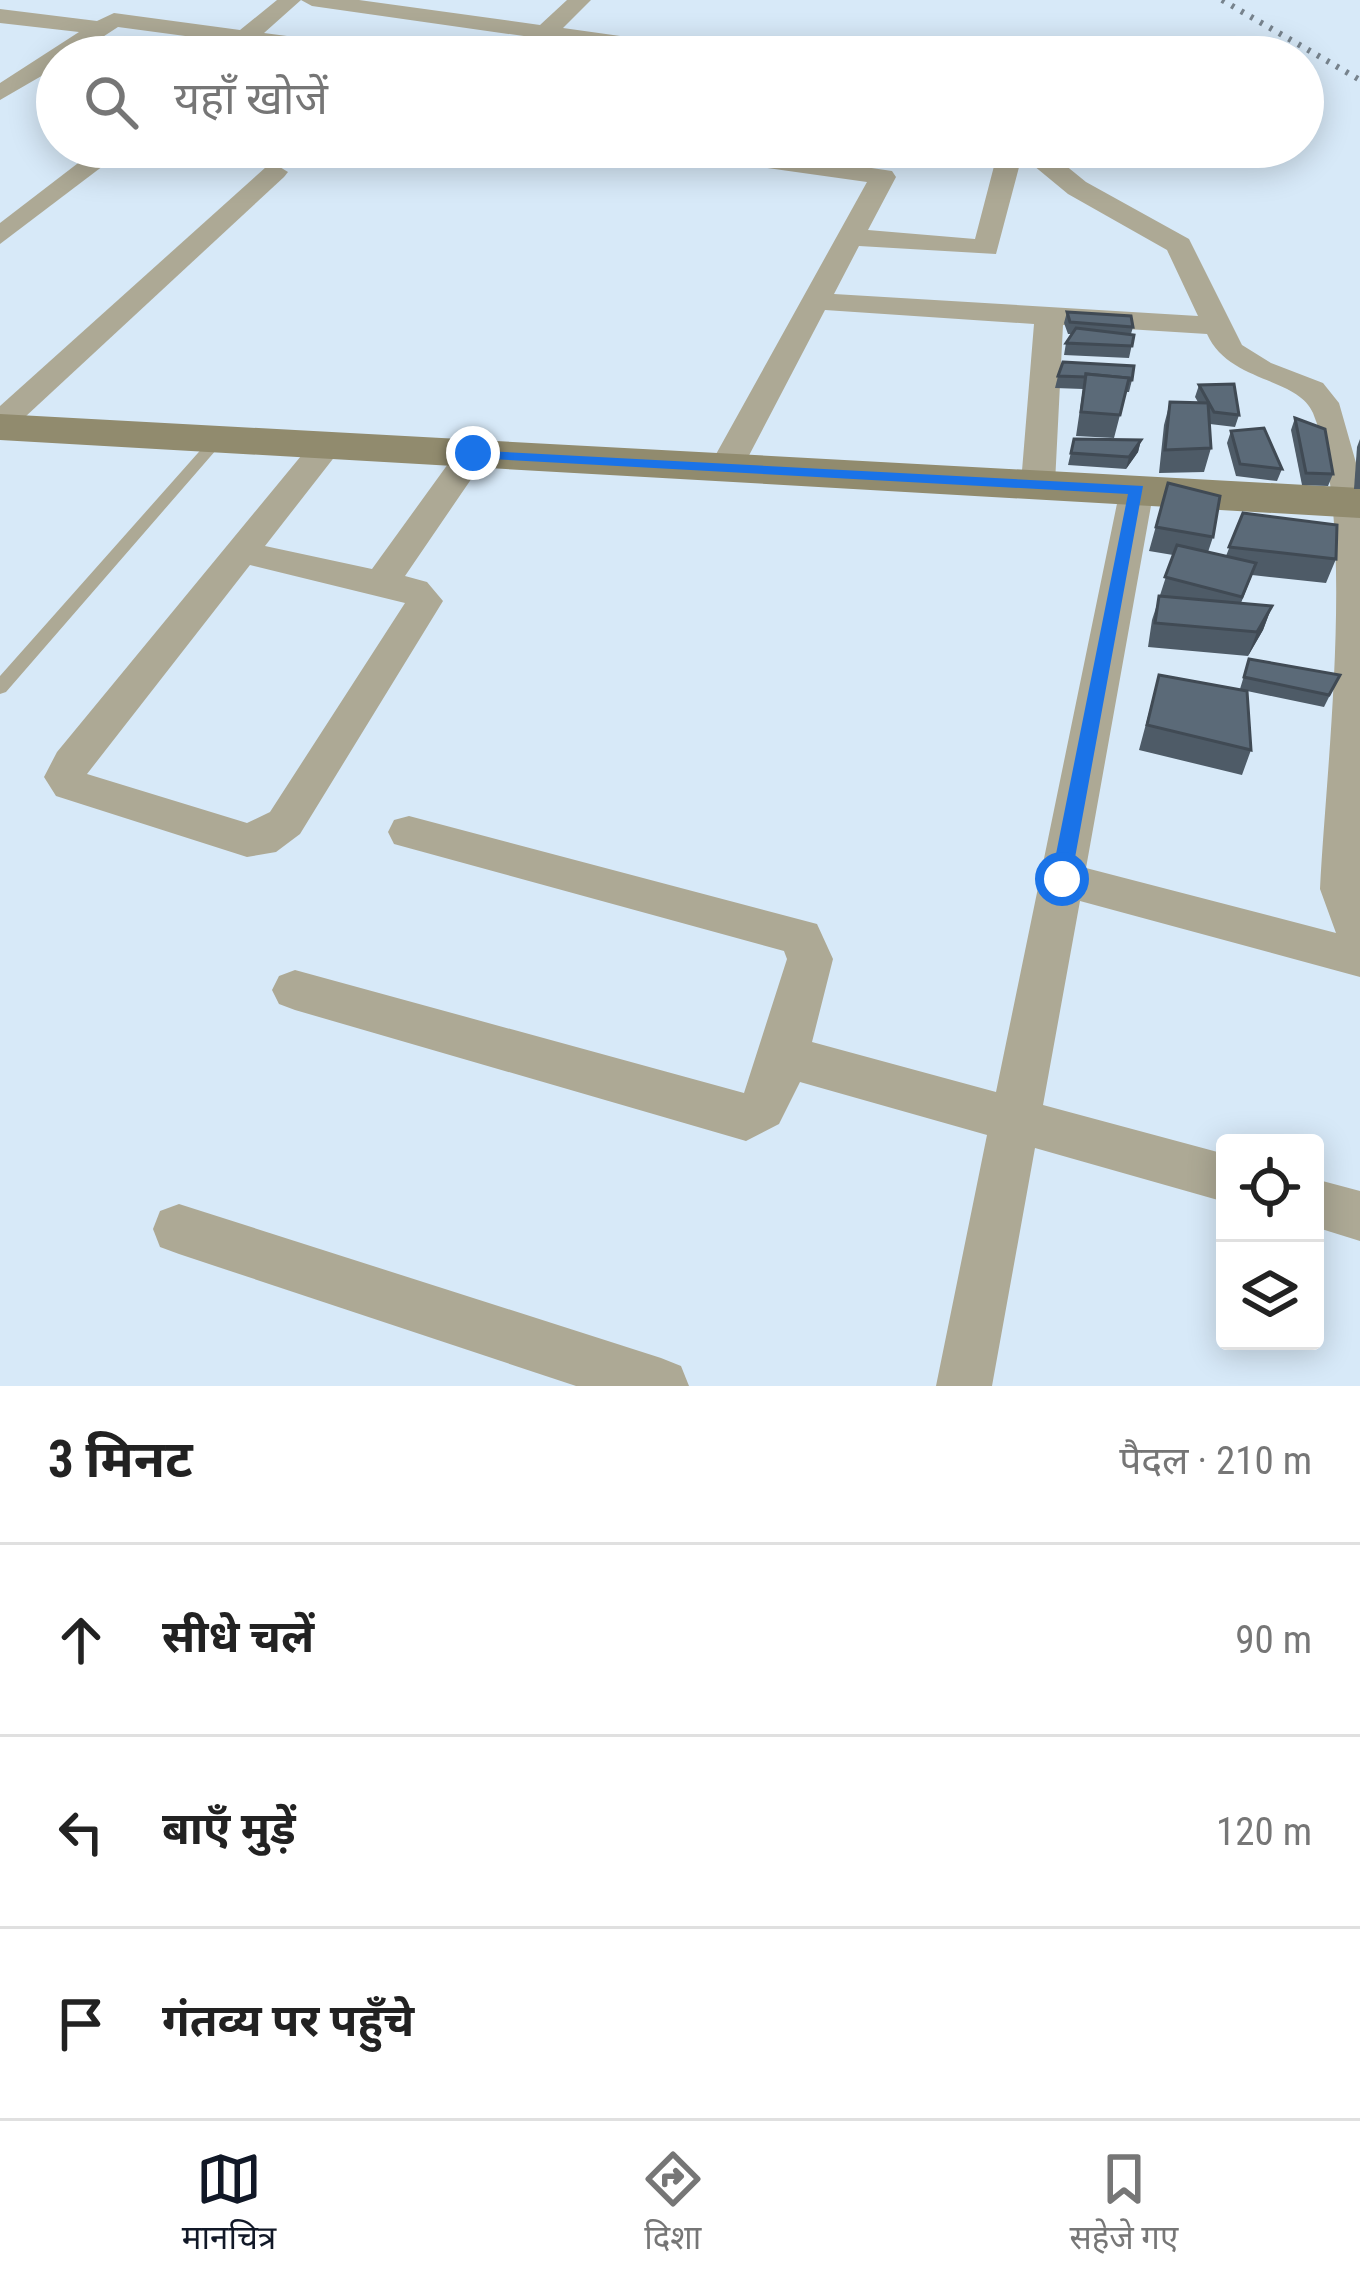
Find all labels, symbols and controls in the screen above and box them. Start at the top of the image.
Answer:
search box [36,36,1324,168]
icon: search [78,69,144,135]
text: यहाँ खोजें [174,72,328,125]
route end [446,426,500,480]
route start [1035,852,1089,906]
map controls [1216,1134,1324,1350]
button: locate [1216,1134,1324,1242]
button: layers [1216,1242,1324,1350]
text: 3 मिनट [48,1430,193,1489]
text: पैदल · 210 m [1119,1438,1312,1484]
icon: ahead [48,1607,114,1673]
text: सीधे चलें [162,1610,314,1663]
text: 90 m [1235,1617,1312,1663]
icon: left [48,1799,114,1865]
text: बाएँ मुड़ें [162,1802,296,1855]
text: 120 m [1216,1809,1312,1855]
icon: arrive [48,1991,114,2057]
text: गंतव्य पर पहुँचे [162,1994,414,2047]
tab: मानचित्र [182,2146,276,2262]
tab: दिशा [640,2146,706,2262]
tab: सहेजे गए [1069,2146,1178,2262]

